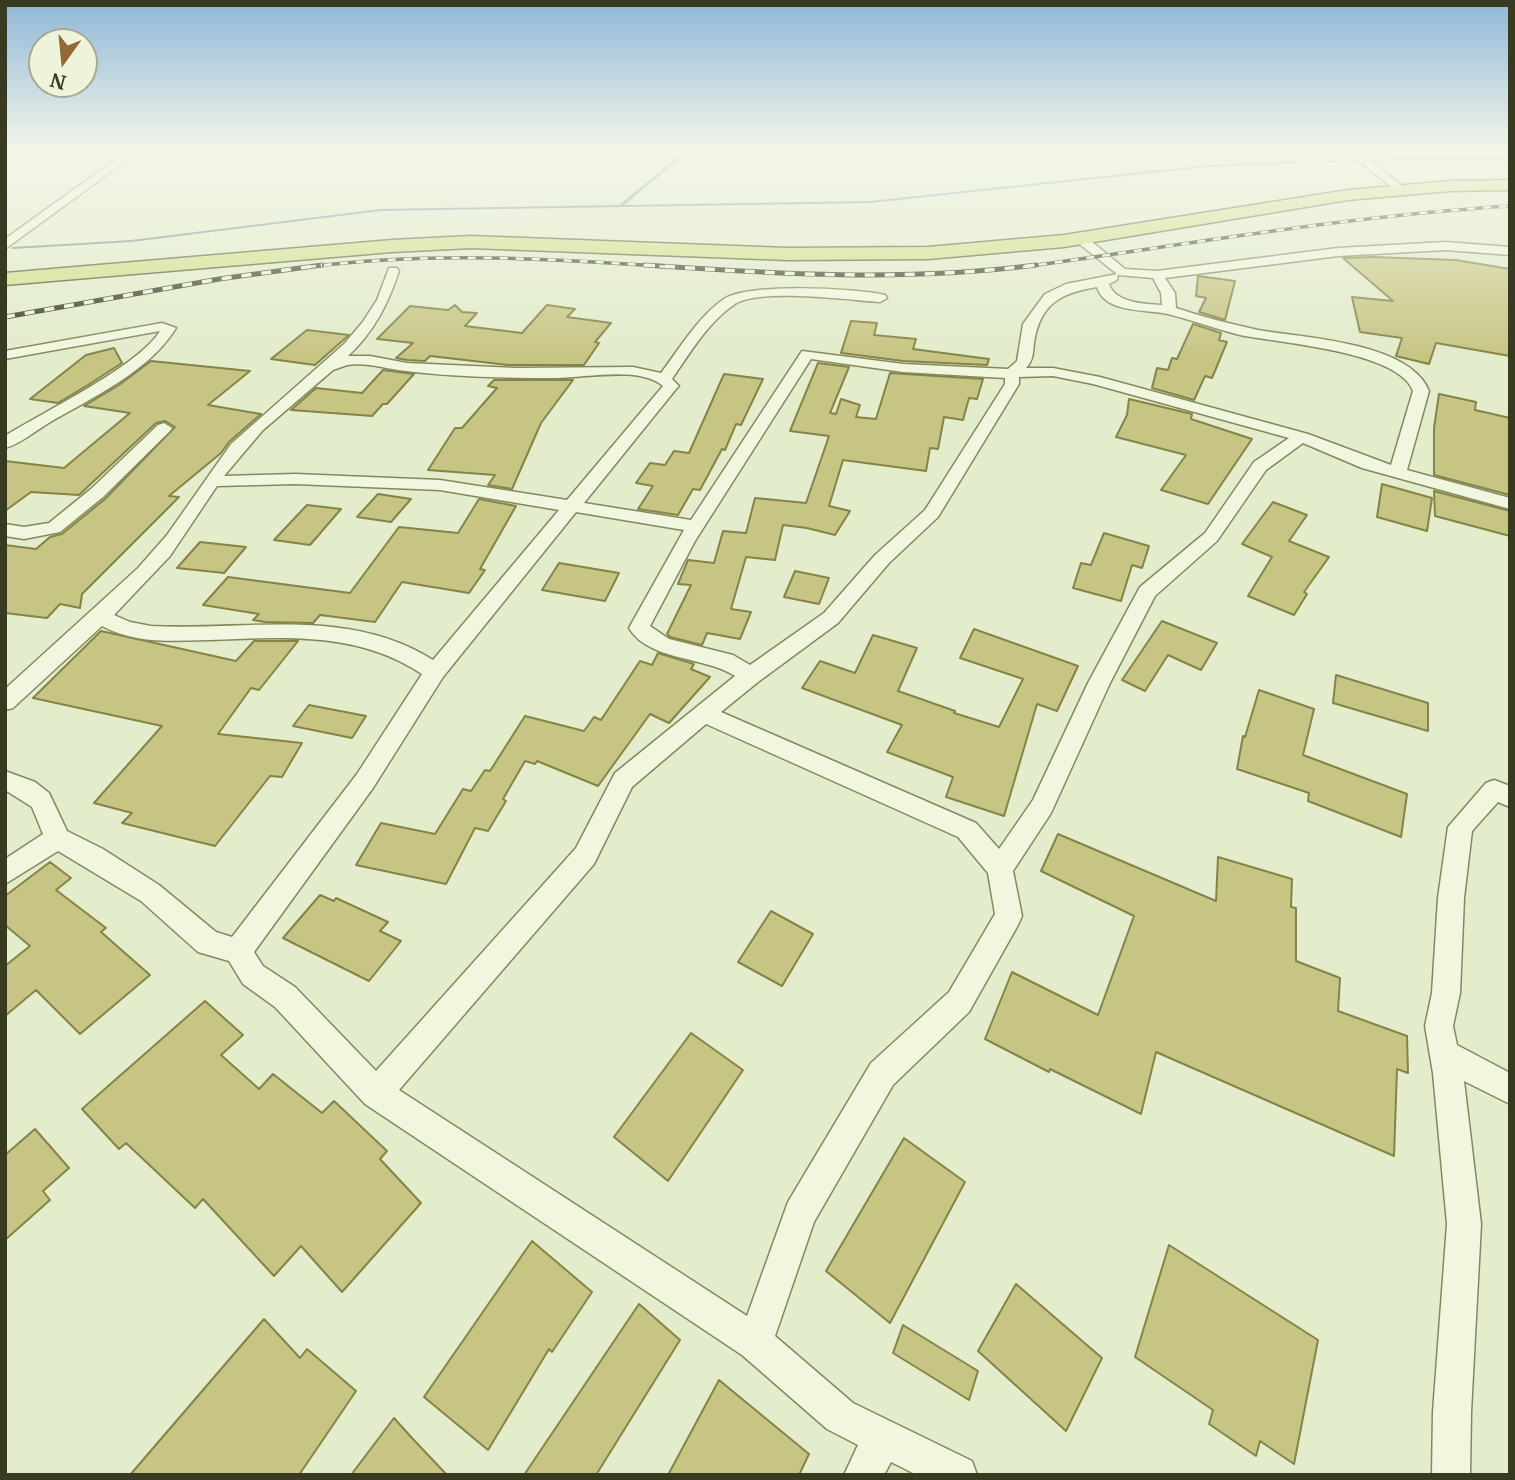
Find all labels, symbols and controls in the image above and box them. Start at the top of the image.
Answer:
north arrow [28,28,98,98]
text: N [48,68,68,95]

